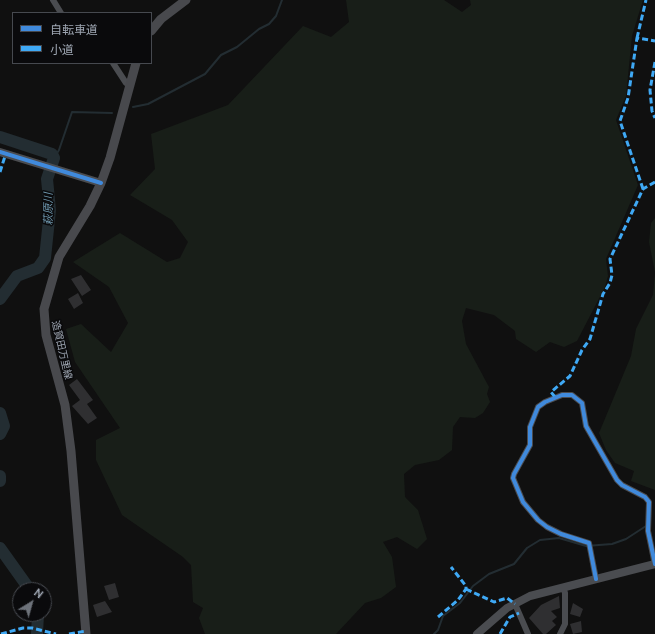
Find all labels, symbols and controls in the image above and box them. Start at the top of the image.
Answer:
legend [12,12,152,64]
text: 自転車道 [50,23,98,36]
text: 小道 [50,43,74,56]
water label: 萩原川 [41,193,55,225]
street label: 造賀田万里線 [49,319,75,381]
north arrow [12,582,52,622]
text: N [32,586,46,600]

